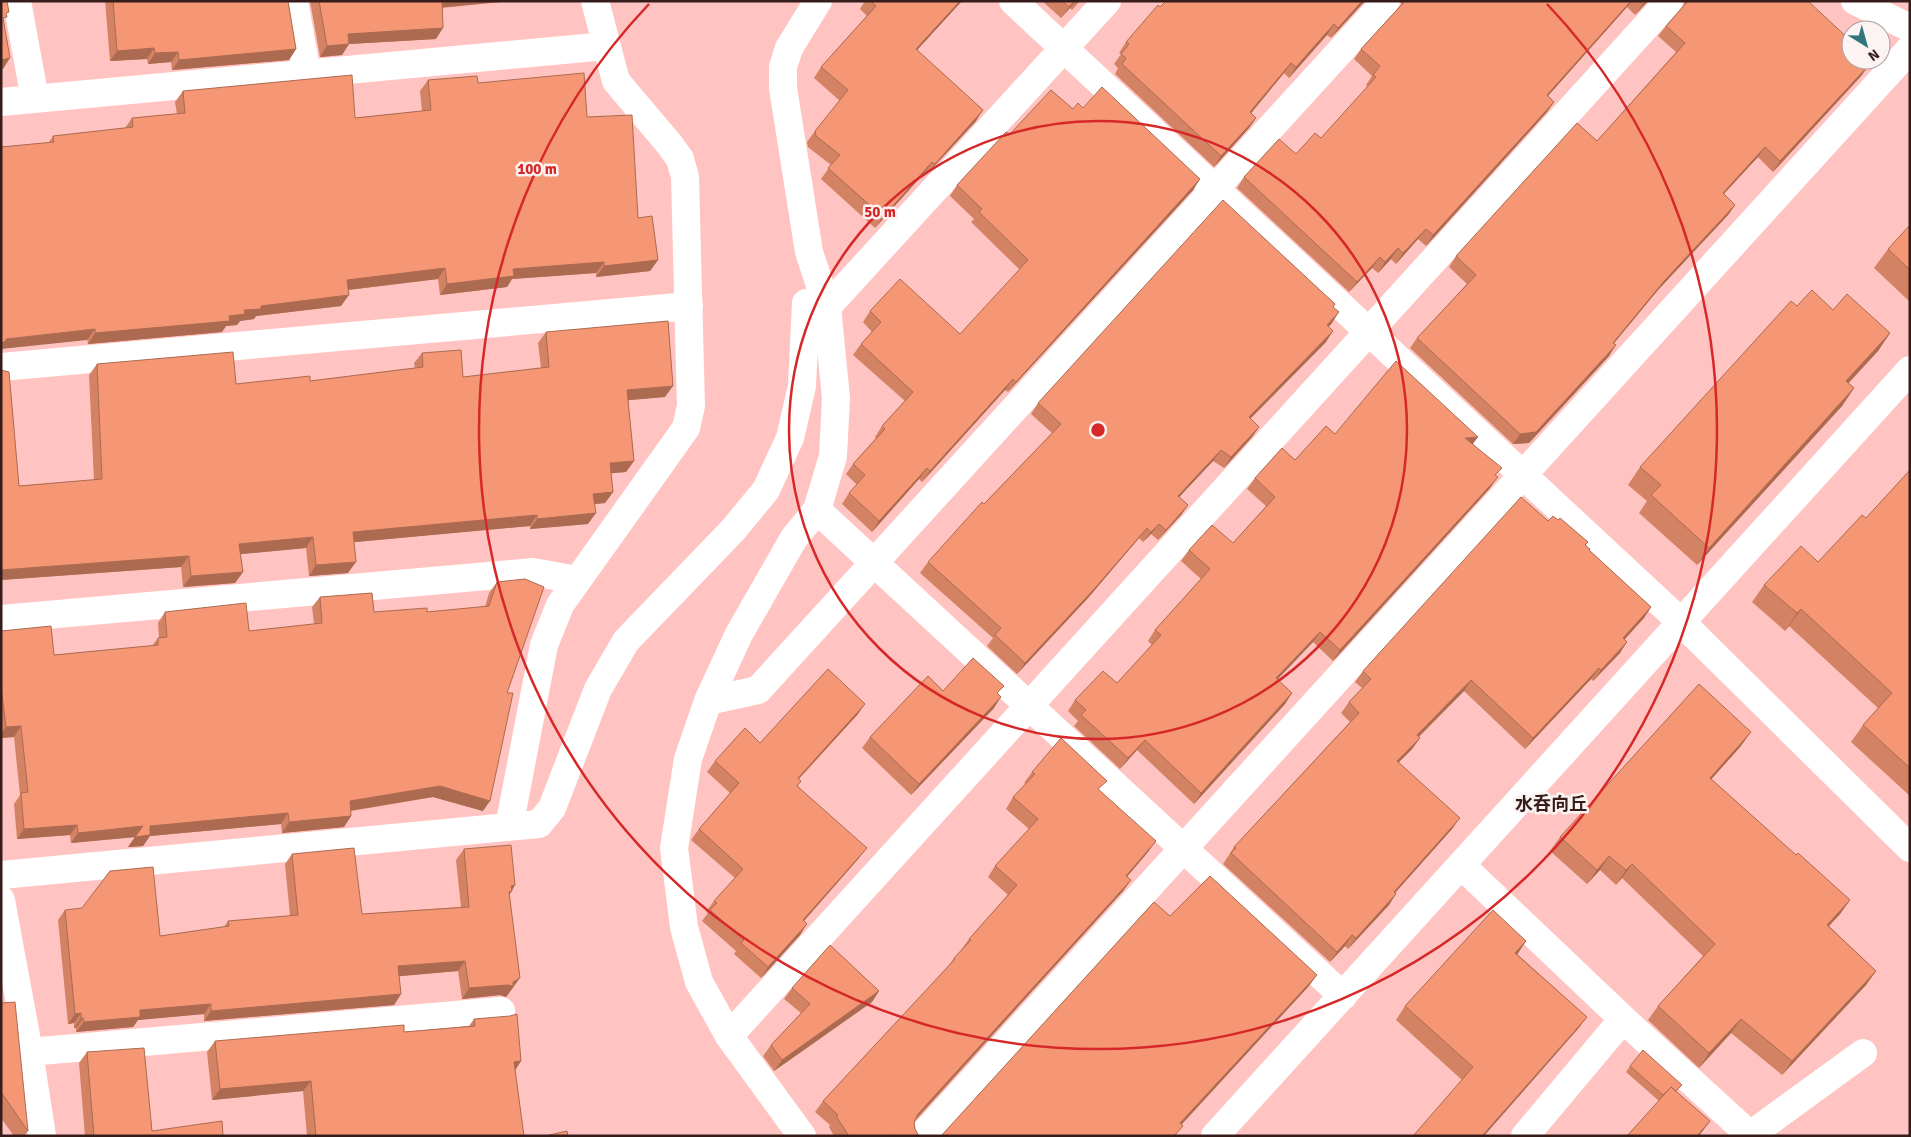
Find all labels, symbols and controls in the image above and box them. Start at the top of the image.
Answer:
north arrow [1841,20,1891,70]
text: N [1865,45,1883,65]
text: 100 m [517,160,557,178]
text: 50 m [864,203,896,221]
centre of rings [1089,421,1107,439]
district label: 水呑向丘 [1515,793,1587,815]

